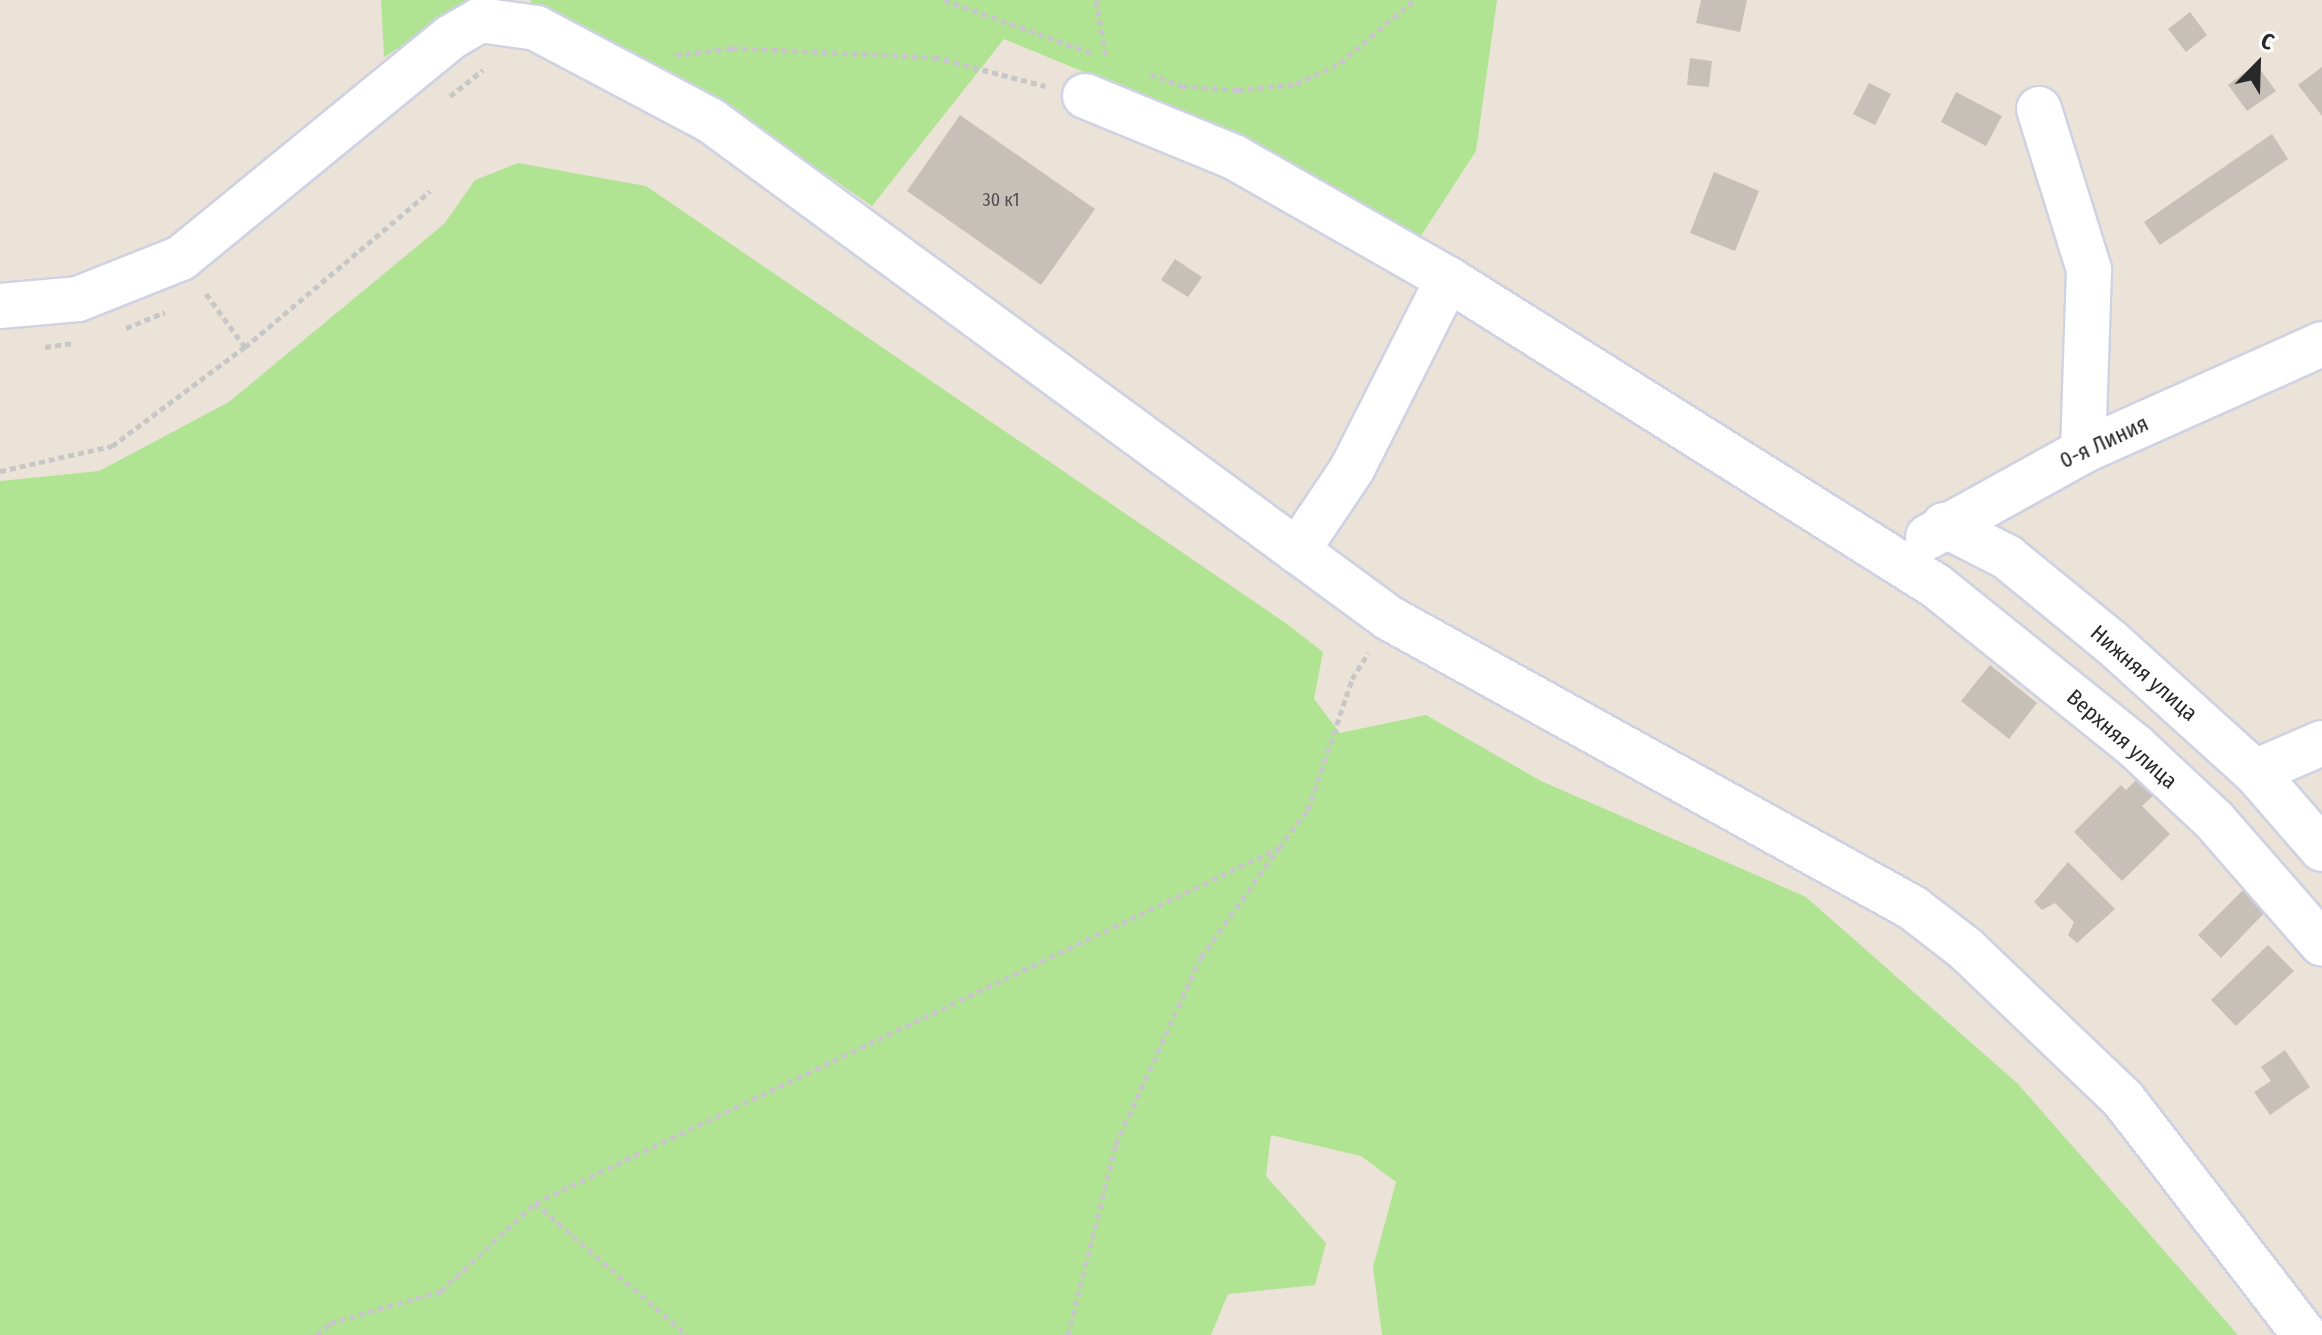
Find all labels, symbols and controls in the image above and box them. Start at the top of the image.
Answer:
north arrow [2218,24,2298,104]
text: С [2257,27,2278,56]
house number: 30 к1 [983,189,1019,211]
street label: 0-я Линия [2056,410,2152,474]
street label: Нижняя улица [2085,619,2203,727]
street label: Верхняя улица [2061,684,2183,794]

